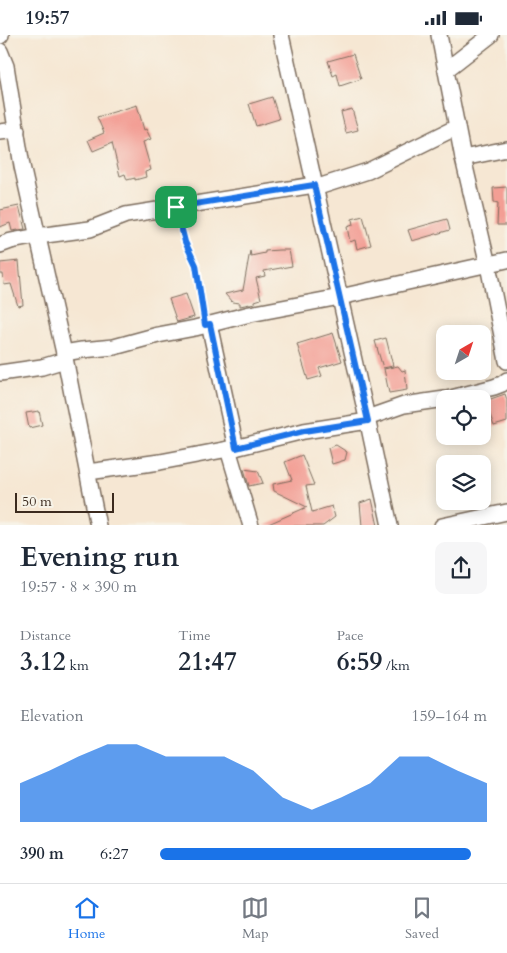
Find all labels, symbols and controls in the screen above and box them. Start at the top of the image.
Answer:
text: 19:57 [25,5,69,31]
pin [155,186,197,228]
icon: arrive [162,193,190,221]
north arrow [436,325,491,380]
map controls [436,325,491,510]
button: locate [436,390,491,445]
button: layers [436,455,491,510]
scale bar [15,491,114,514]
text: 50 m [22,492,52,511]
text: Evening run [20,538,179,576]
button: share [435,542,487,594]
text: 19:57 · 8 × 390 m [20,576,137,598]
text: Distance [20,626,71,645]
text: Time [178,626,211,645]
text: Pace [337,626,364,645]
text: 3.12 [20,645,66,679]
text: 21:47 [178,645,237,679]
text: 6:59 [337,645,382,679]
text: km [66,656,89,675]
text: /km [382,656,410,675]
text: Elevation [20,705,84,727]
text: 159–164 m [411,705,487,727]
text: 390 m [20,843,64,865]
text: 6:27 [100,843,129,865]
tab: Home [68,894,105,943]
tab: Map [241,894,269,943]
tab: Saved [405,894,439,943]

